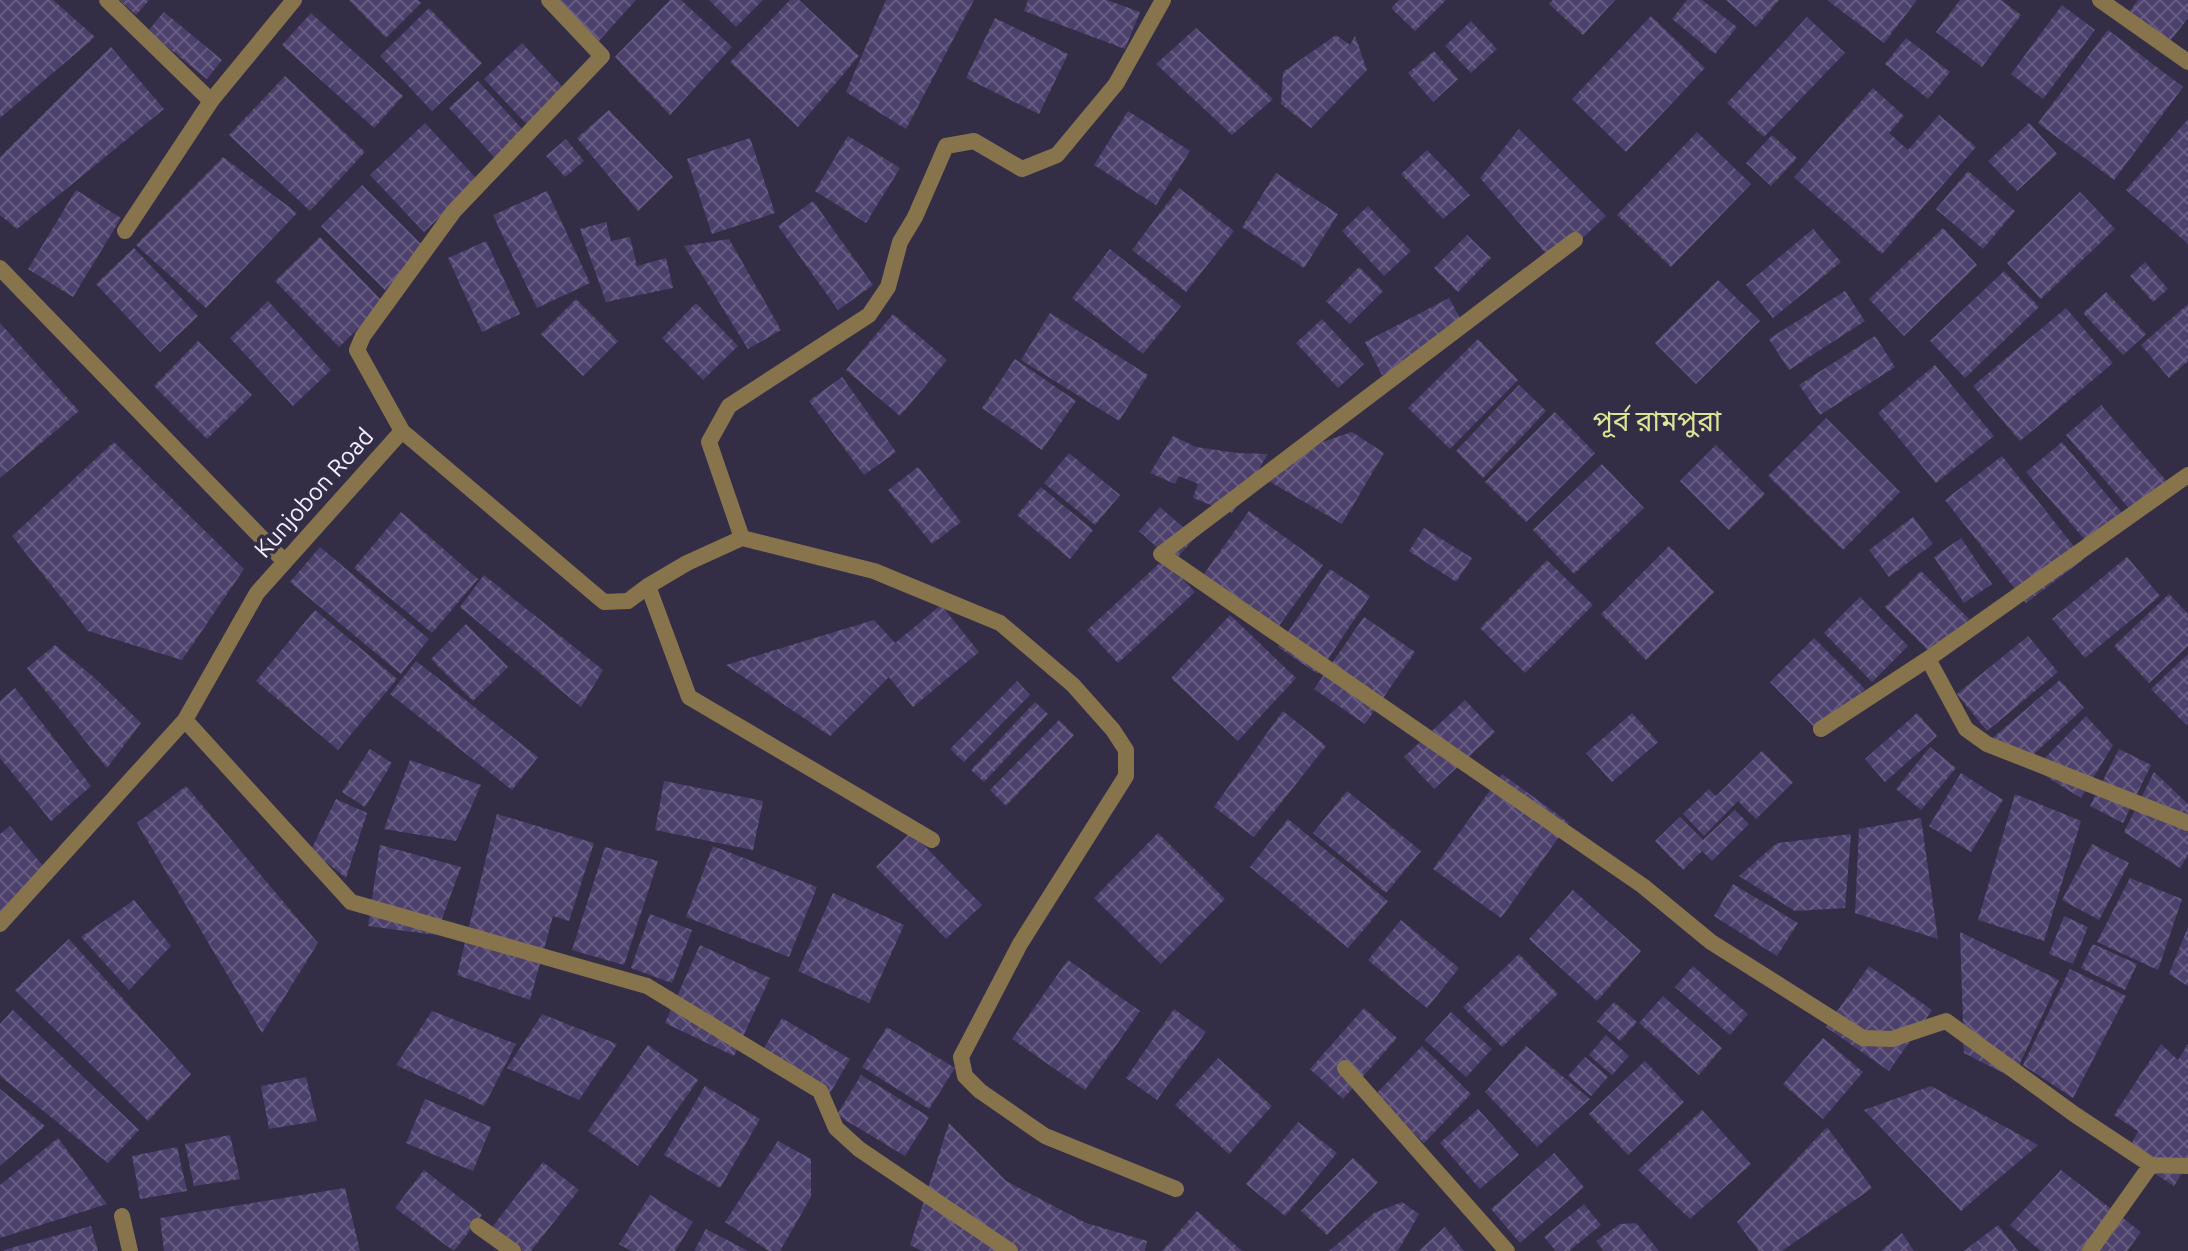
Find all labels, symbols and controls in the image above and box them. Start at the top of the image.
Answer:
district label: পূর্ব রামপুরা [1593,404,1722,438]
street label: Kunjobon Road [249,423,379,563]

